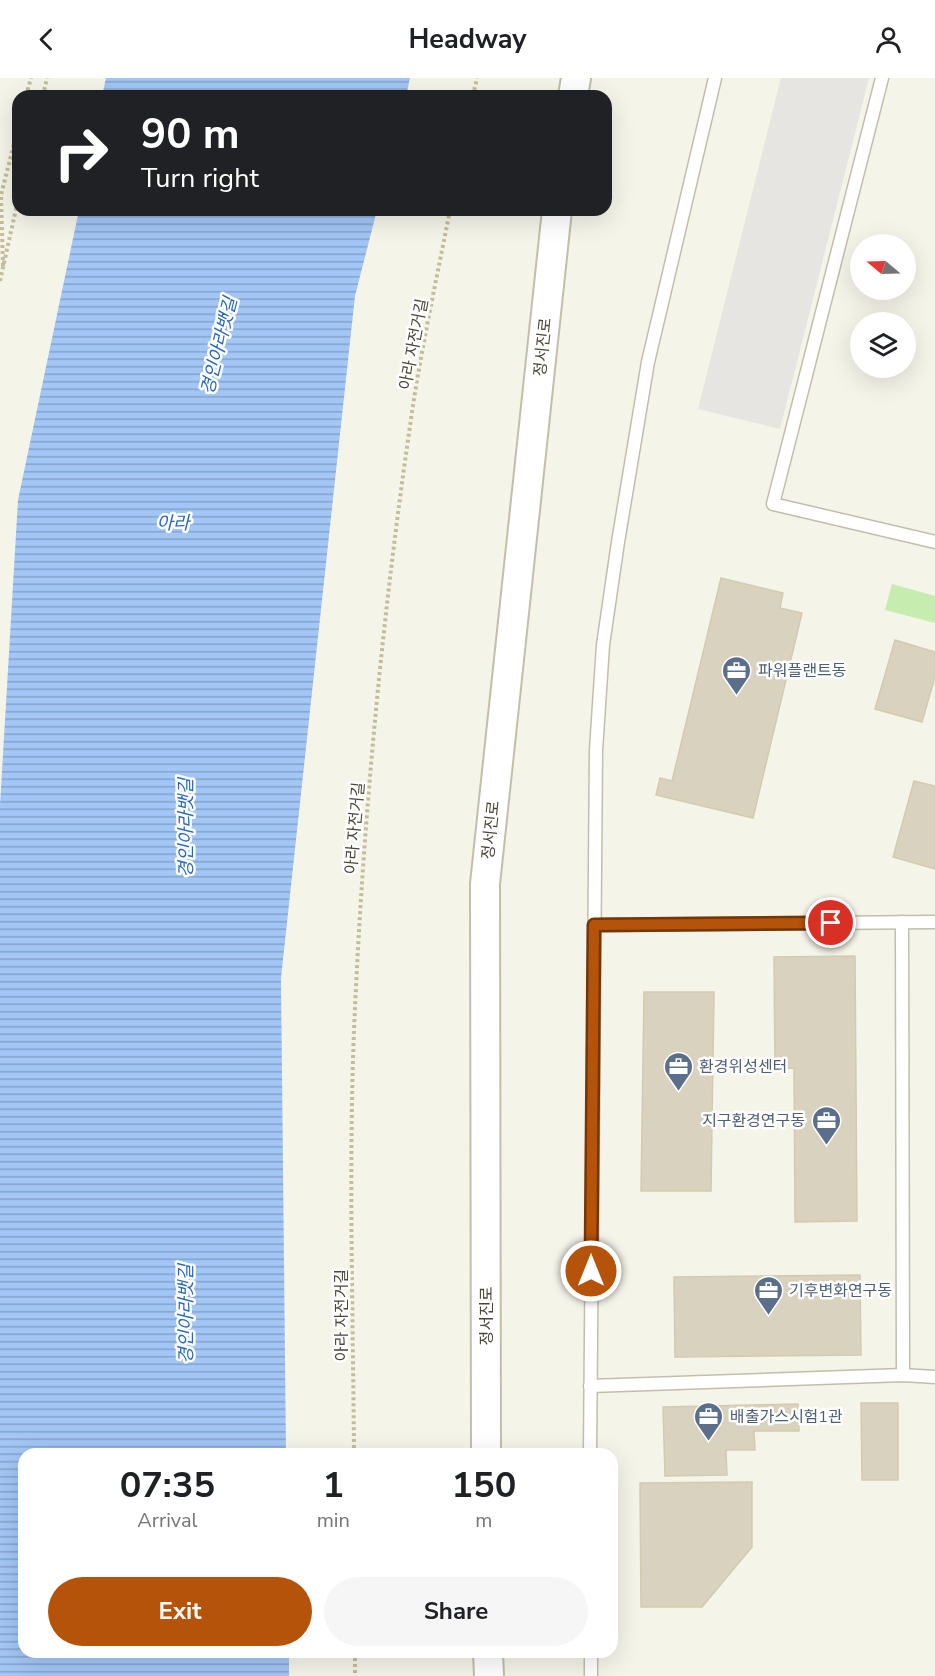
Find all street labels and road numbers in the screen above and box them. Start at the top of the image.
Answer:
street label: 아라 자전거길 [394,297,434,392]
street label: 정서진로 [529,316,557,378]
street label: 아라 자전거길 [340,781,370,875]
street label: 정서진로 [477,799,505,861]
street label: 아라 자전거길 [331,1269,353,1361]
street label: 정서진로 [476,1286,498,1345]

